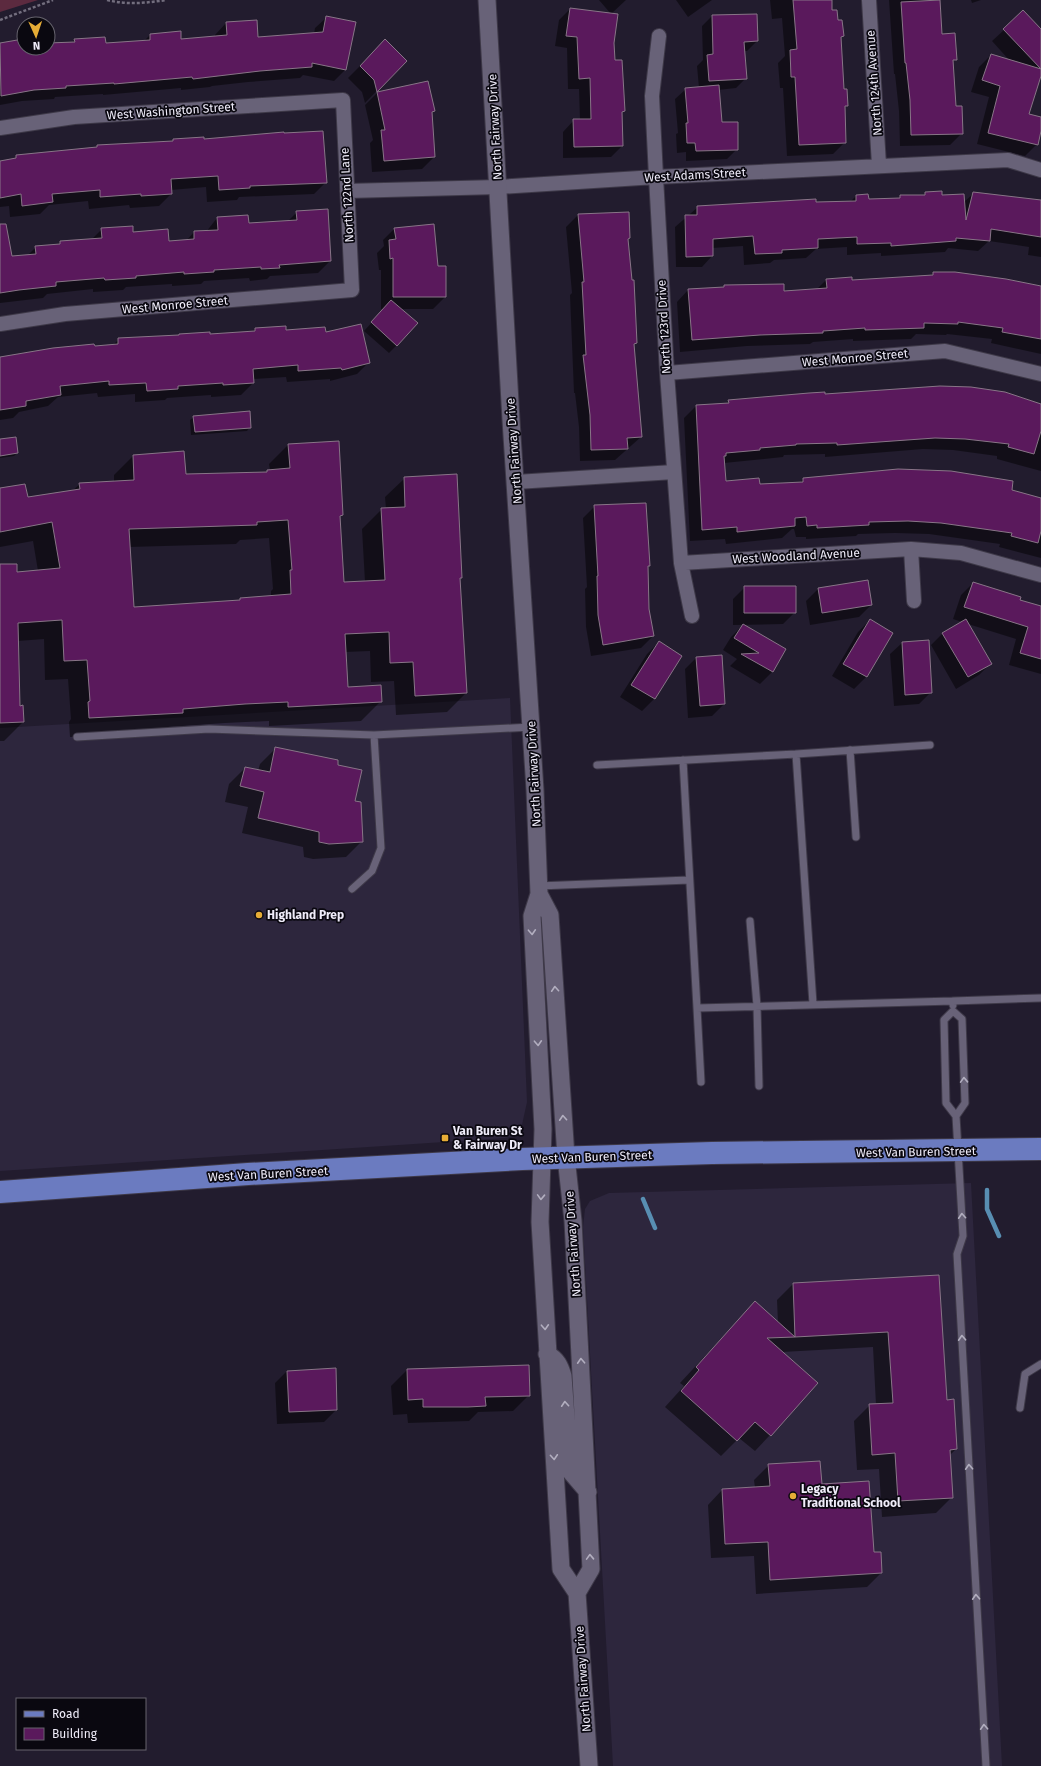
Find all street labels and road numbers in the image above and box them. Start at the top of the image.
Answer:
street label: North 124th Avenue [863,30,885,136]
street label: North Fairway Drive [485,74,505,180]
street label: West Washington Street [106,99,236,122]
street label: North 122nd Lane [338,147,356,243]
street label: West Adams Street [644,165,747,185]
street label: North 123rd Drive [655,280,673,374]
street label: West Monroe Street [121,293,229,317]
street label: West Monroe Street [801,346,909,370]
street label: North Fairway Drive [503,398,525,504]
street label: West Woodland Avenue [732,546,860,566]
street label: North Fairway Drive [524,721,544,827]
street label: West Van Buren Street [856,1144,977,1160]
street label: West Van Buren Street [532,1148,653,1166]
street label: West Van Buren Street [208,1164,329,1184]
street label: North Fairway Drive [562,1191,584,1297]
street label: North Fairway Drive [572,1626,594,1732]

